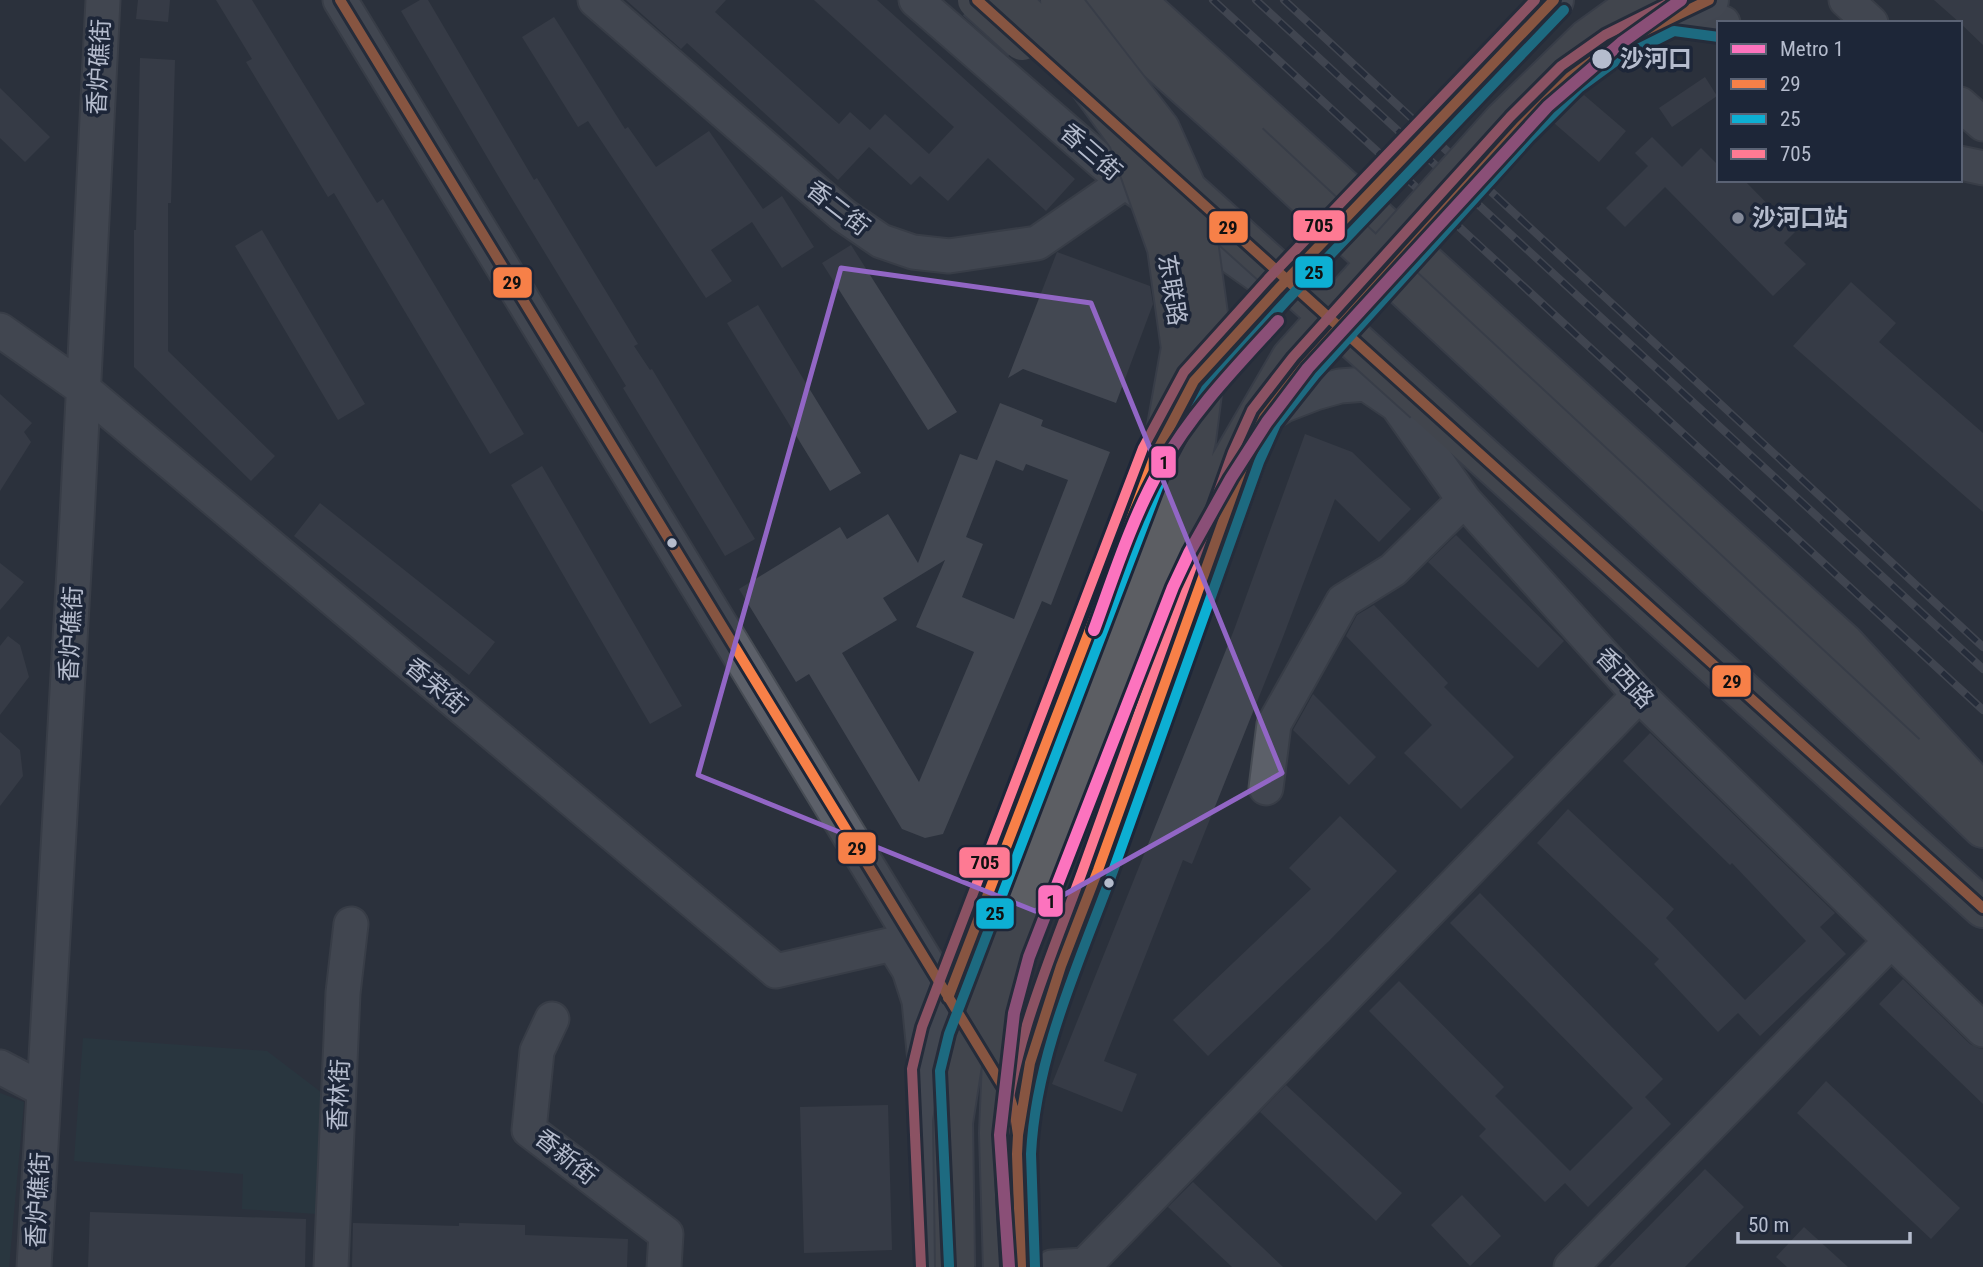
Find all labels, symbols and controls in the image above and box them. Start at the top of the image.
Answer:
street label: 香炉礁街 [83,18,115,116]
legend [1717,21,1962,182]
text: Metro 1 [1780,37,1844,61]
place label: 沙河口 [1620,45,1692,73]
marker: 沙河口 [1590,47,1614,71]
text: 29 [1780,72,1801,96]
text: 25 [1780,107,1801,131]
street label: 香三街 [1055,118,1127,186]
text: 705 [1780,142,1811,166]
street label: 香二街 [801,175,875,241]
place label: 沙河口站 [1752,204,1848,232]
line badge: 705 [1292,209,1346,242]
line badge: 29 [1208,210,1249,244]
marker: 沙河口站 [1730,210,1746,226]
text: 705 [1305,214,1333,237]
text: 29 [1218,216,1238,239]
street label: 东联路 [1153,252,1191,328]
line badge: 25 [1294,255,1334,289]
text: 25 [1304,261,1324,284]
line badge: 29 [492,266,533,299]
text: 29 [502,271,522,294]
line badge: 1 [1150,445,1177,479]
text: 1 [1159,451,1169,474]
unlabelled marker [665,536,679,550]
street label: 香炉礁街 [55,585,87,683]
street label: 香西路 [1590,642,1660,714]
street label: 香荣街 [399,652,473,720]
line badge: 29 [1711,664,1752,698]
text: 29 [1722,670,1742,693]
line badge: 29 [837,831,877,865]
text: 29 [847,837,867,860]
line badge: 705 [958,846,1011,879]
text: 705 [971,851,999,874]
unlabelled marker [1102,876,1116,890]
line badge: 1 [1037,884,1064,918]
text: 1 [1046,890,1056,913]
line badge: 25 [975,897,1015,930]
text: 25 [985,902,1005,925]
street label: 香林街 [323,1058,355,1132]
street label: 香新街 [529,1123,603,1191]
street label: 香炉礁街 [22,1151,54,1249]
scale bar [1738,1200,1910,1244]
text: 50 m [1748,1213,1789,1237]

